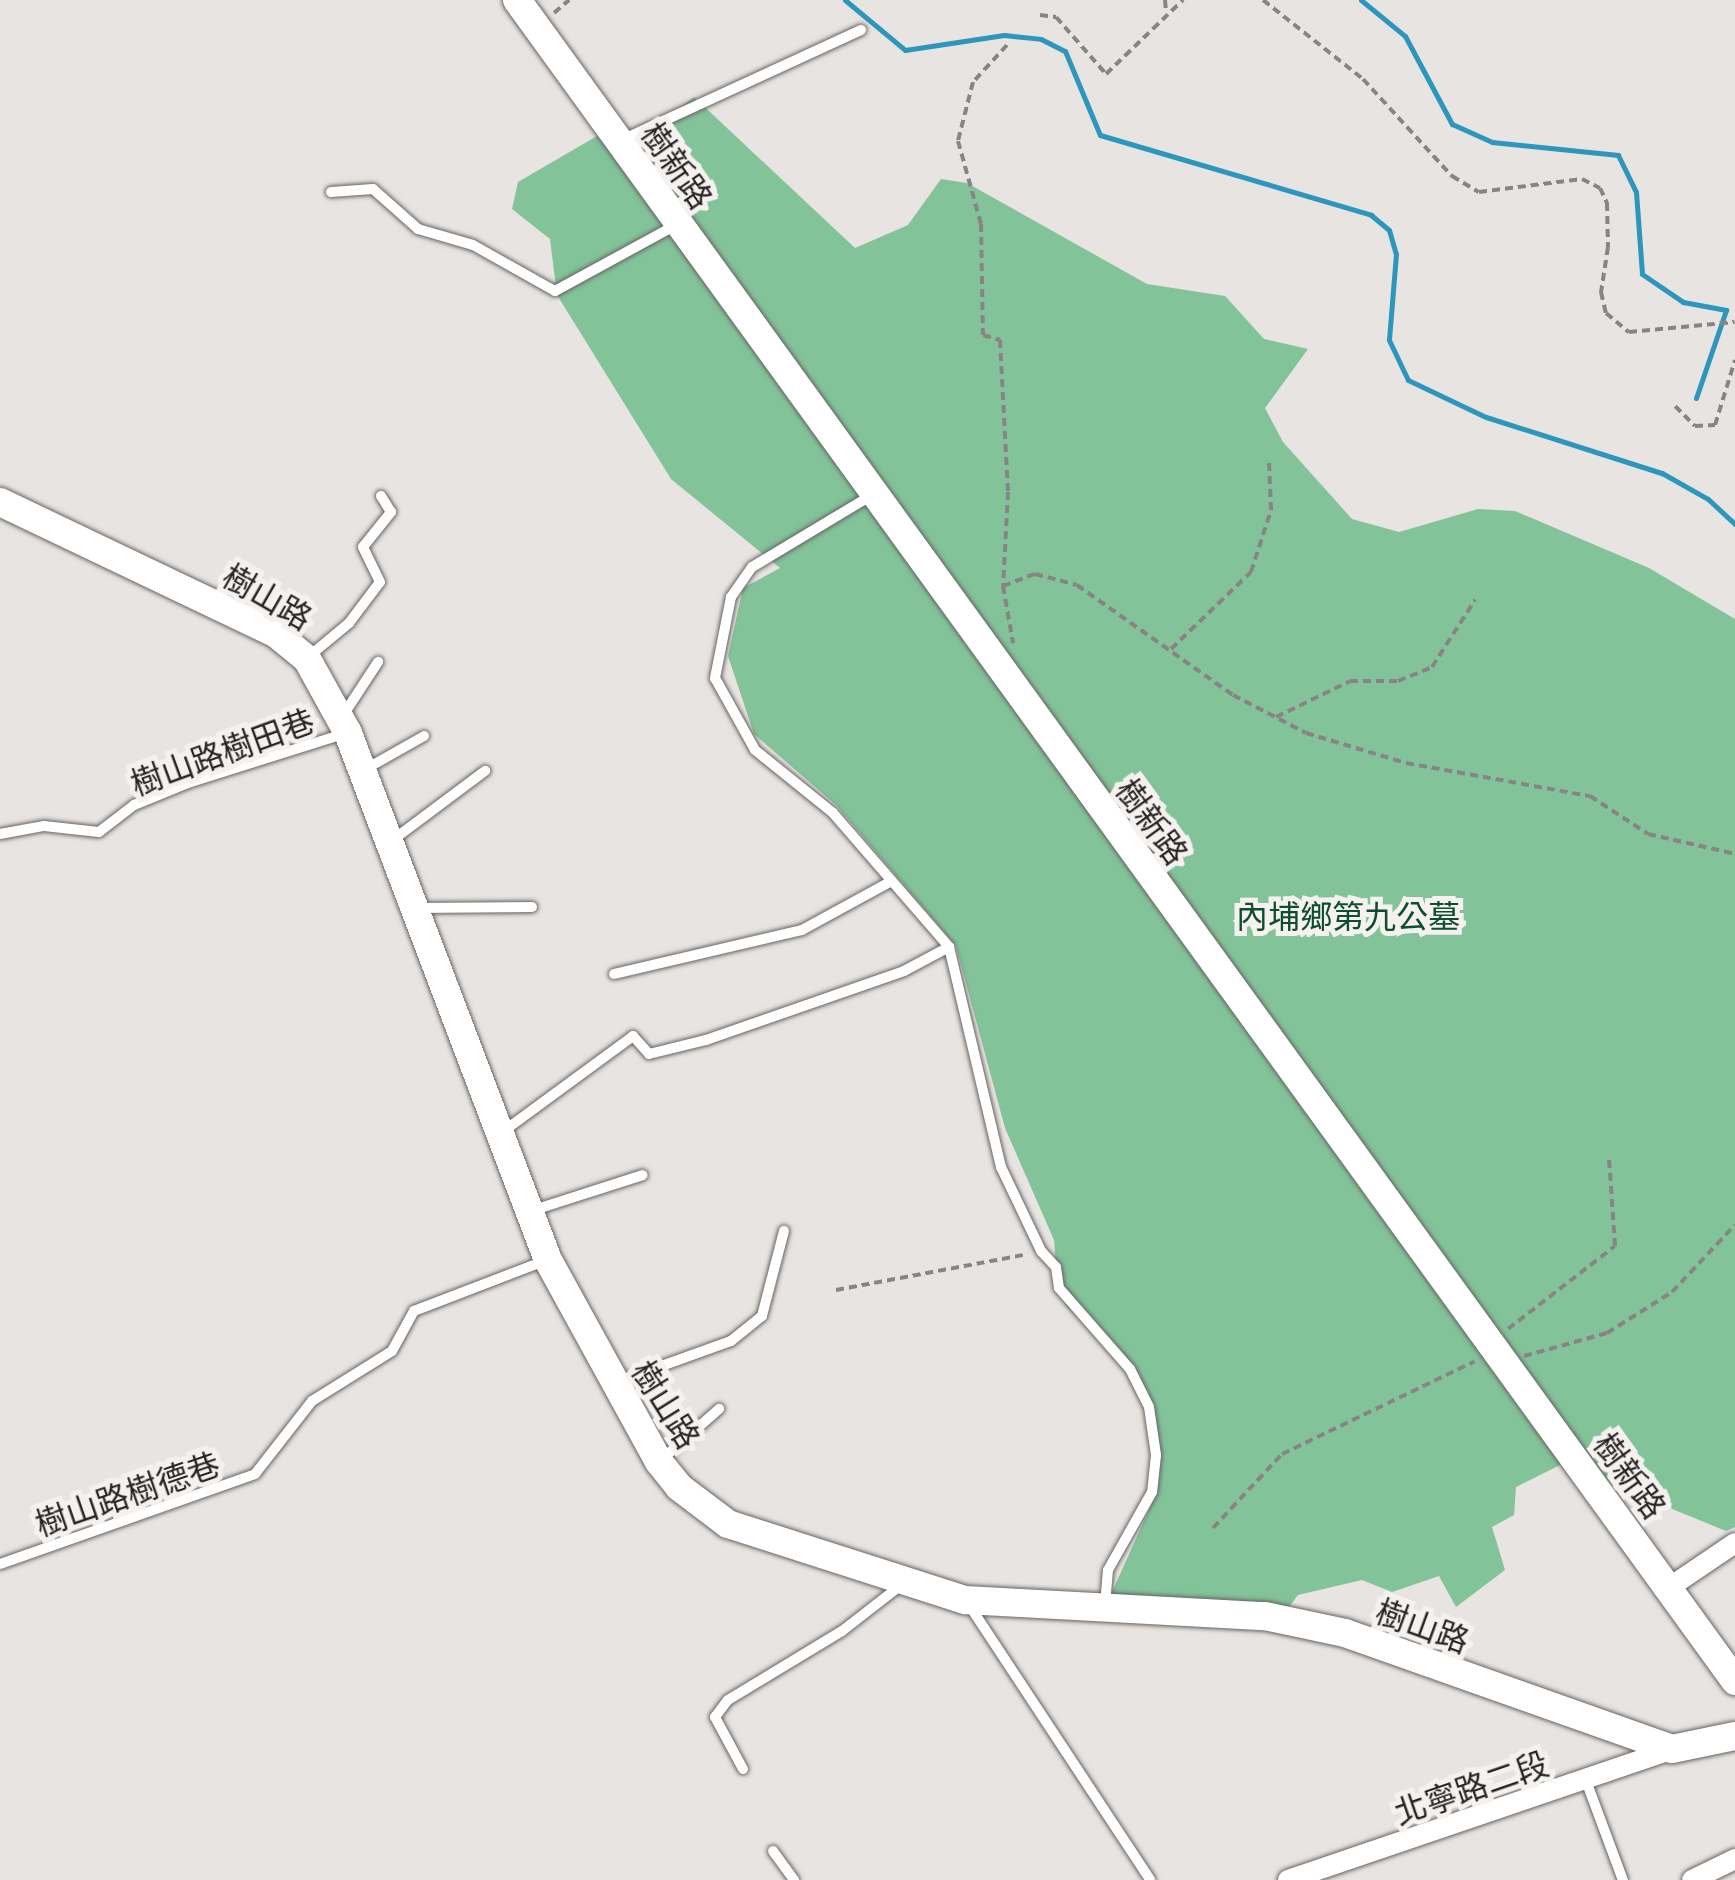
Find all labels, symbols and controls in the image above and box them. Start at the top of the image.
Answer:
street label: 樹新路 [635,115,721,215]
street label: 樹山路 [217,555,319,637]
street label: 樹山路樹田巷 [125,700,319,802]
street label: 樹新路 [1109,771,1197,871]
park label: 內埔鄉第九公墓 [1236,896,1460,934]
street label: 樹山路 [625,1353,709,1455]
street label: 樹新路 [1587,1425,1675,1525]
street label: 樹山路樹德巷 [30,1444,224,1542]
street label: 樹山路 [1371,1591,1475,1659]
street label: 北寧路二段 [1389,1743,1553,1831]

